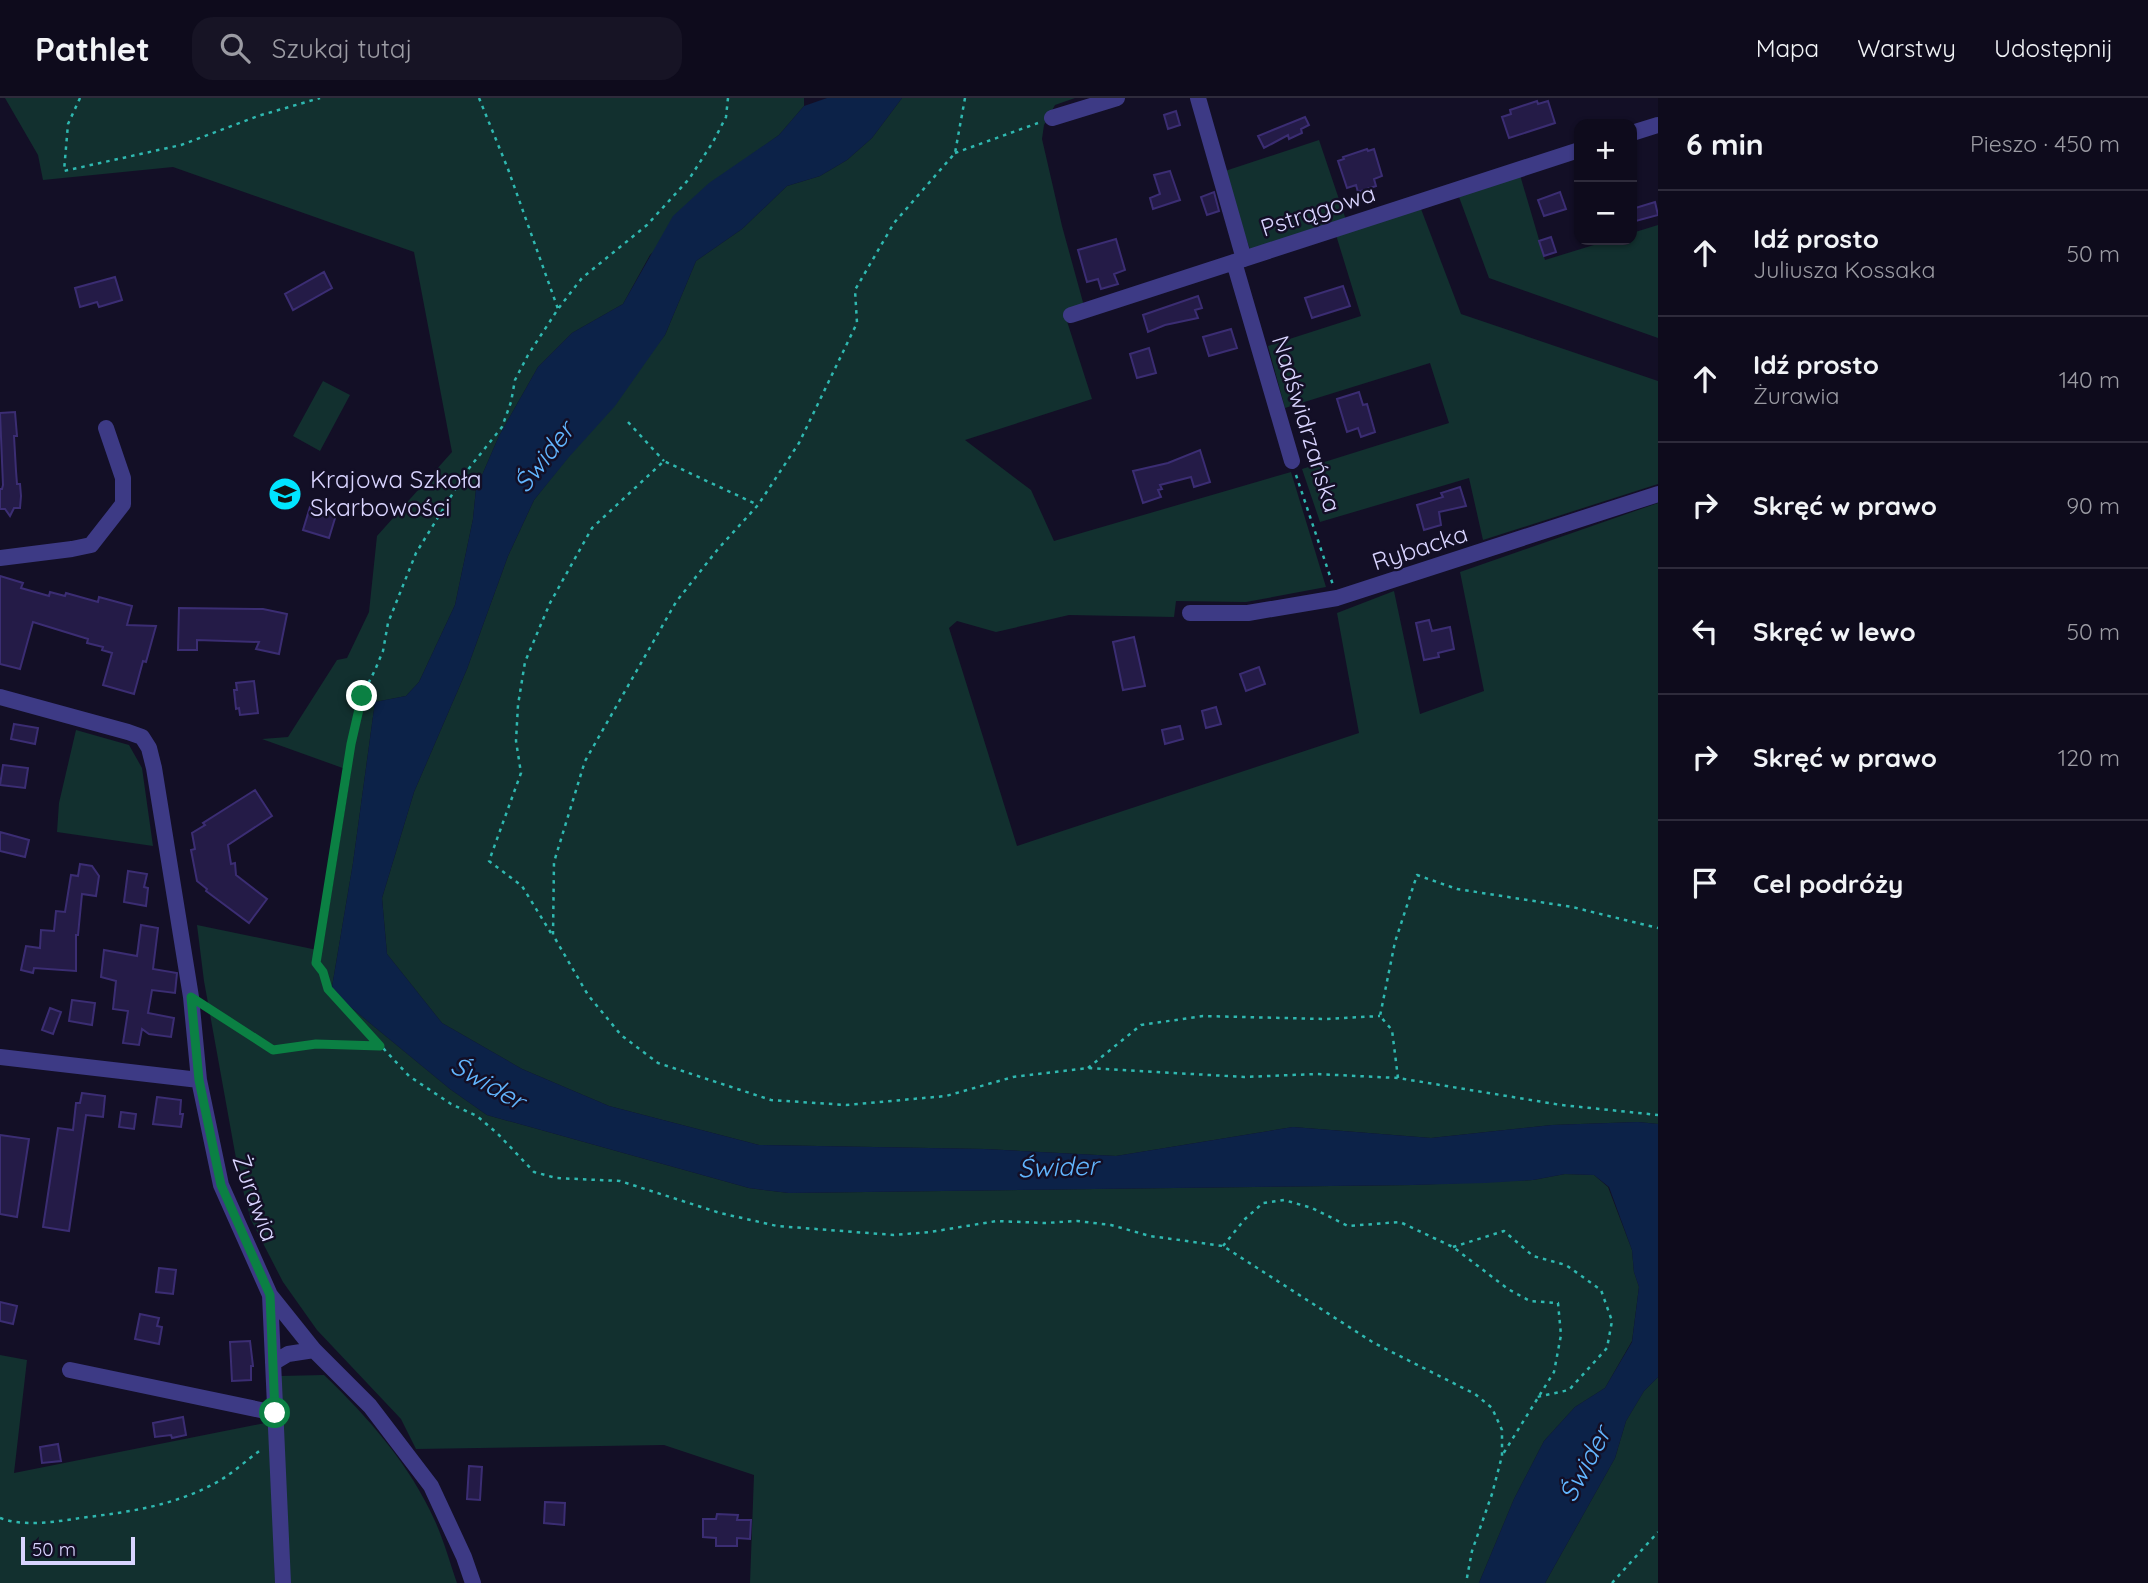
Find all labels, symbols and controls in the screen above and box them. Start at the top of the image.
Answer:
search box [192,17,682,80]
text: Pathlet [35,28,150,69]
icon: search [216,29,254,67]
text: Szukaj tutaj [272,32,413,65]
text: Mapa [1756,33,1819,63]
text: Warstwy [1857,33,1956,63]
text: Udostępnij [1994,33,2113,63]
map controls [1574,119,1637,245]
button: + [1574,119,1637,182]
text: 6 min [1686,125,1764,163]
text: Pieszo · 450 m [1970,129,2120,158]
street label: Pstrągowa [1257,177,1379,243]
button: − [1574,182,1637,245]
text: Idź prosto [1753,222,1879,255]
icon: ahead [1686,234,1724,272]
text: 50 m [2067,239,2120,268]
text: Juliusza Kossaka [1753,255,1935,284]
street label: Nadświdrzańska [1266,332,1348,516]
text: Idź prosto [1753,348,1879,381]
icon: ahead [1686,360,1724,398]
text: 140 m [2059,365,2120,394]
text: Żurawia [1753,381,1839,410]
water label: Świder [506,413,583,498]
place label: Krajowa Szkoła Skarbowości [310,464,482,522]
school or university icon: Krajowa Szkoła Skarbowości [266,475,304,513]
icon: right [1686,486,1724,524]
text: Skręć w prawo [1753,489,1937,522]
text: 90 m [2066,491,2120,520]
street label: Rybacka [1368,518,1471,577]
icon: left [1686,612,1724,650]
text: Skręć w lewo [1753,615,1916,648]
text: 50 m [2067,617,2120,646]
route end [346,680,377,711]
icon: right [1686,738,1724,776]
text: Skręć w prawo [1753,741,1937,774]
text: 120 m [2058,743,2120,772]
icon: arrive [1686,864,1724,902]
text: Cel podróży [1753,867,1903,900]
water label: Świder [445,1048,534,1118]
water label: Świder [1017,1149,1102,1184]
street label: Żurawia [226,1150,285,1245]
route start [259,1397,290,1428]
water label: Świder [1551,1418,1619,1507]
scale bar [21,1534,135,1566]
text: 50 m [32,1537,76,1561]

